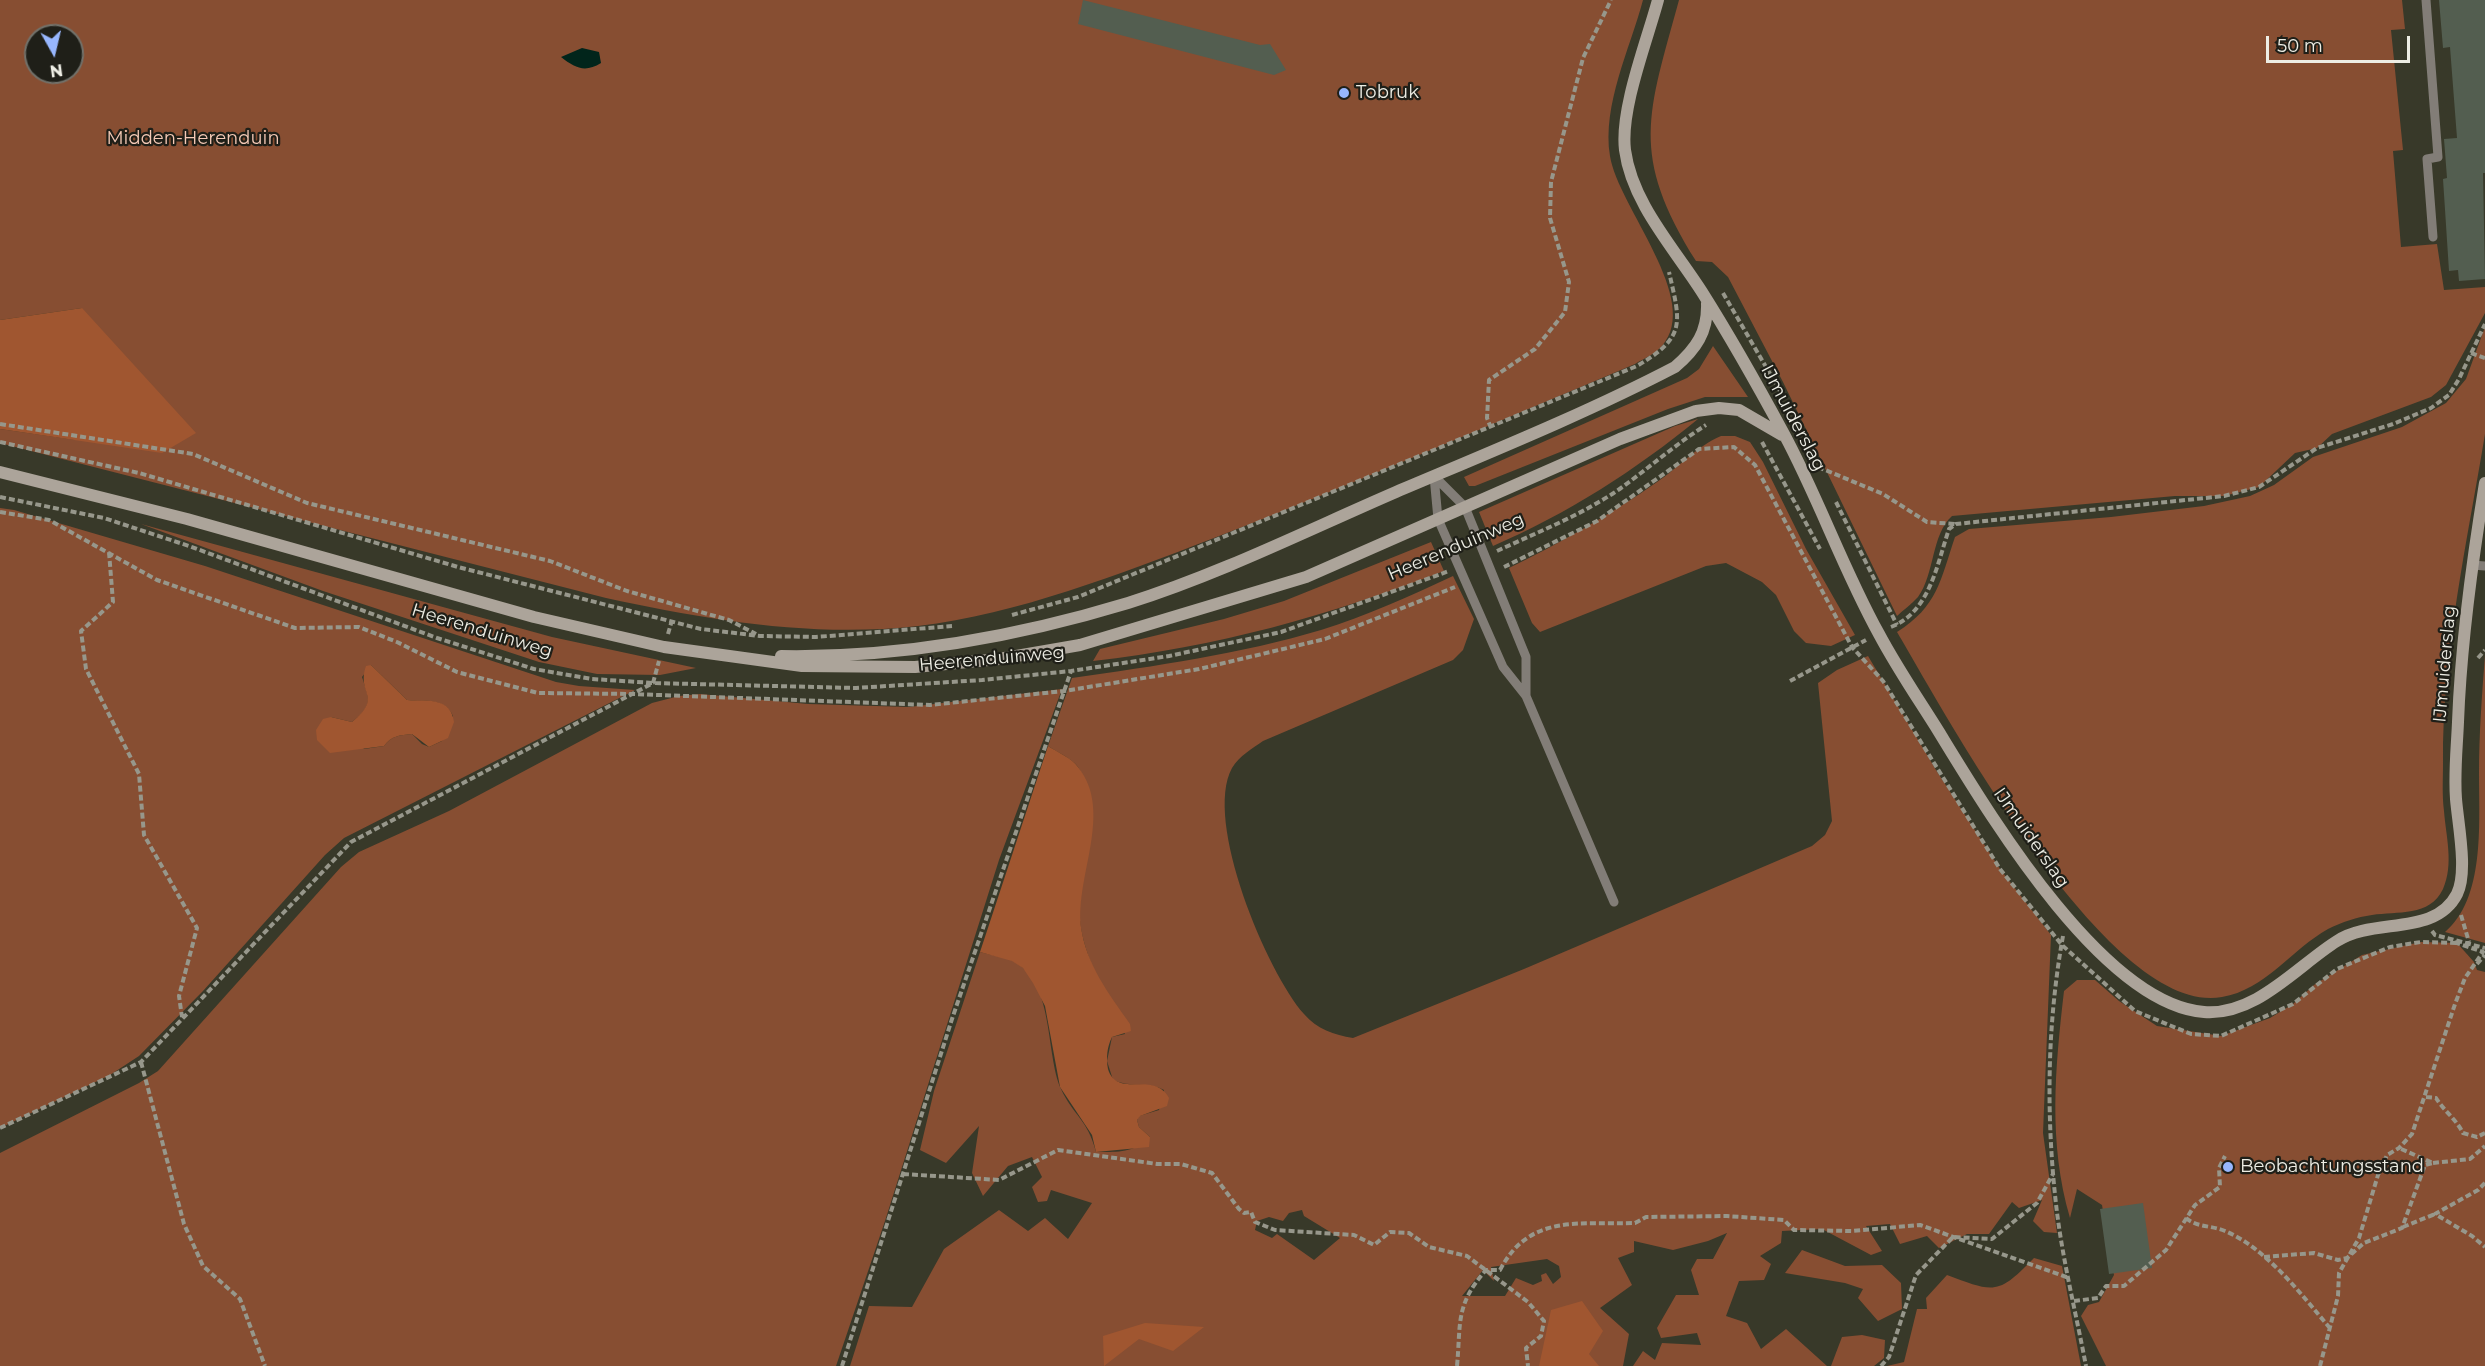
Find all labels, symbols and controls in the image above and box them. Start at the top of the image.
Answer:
north arrow [24,24,84,84]
scale bar [2269,24,2413,62]
text: 50 m [2277,35,2323,57]
text: N [49,60,64,81]
place label: Tobruk [1356,82,1419,104]
marker: Tobruk [1337,86,1351,100]
park label: Midden-Herenduin [106,128,280,150]
street label: IJmuiderslag [1756,361,1830,475]
street label: Heerenduinweg [1384,508,1528,586]
street label: Heerenduinweg [409,599,555,663]
street label: IJmuiderslag [2429,605,2461,723]
street label: Heerenduinweg [918,642,1066,676]
street label: IJmuiderslag [1989,784,2073,892]
place label: Beobachtungsstand [2240,1156,2424,1178]
marker: Beobachtungsstand [2221,1160,2235,1174]

